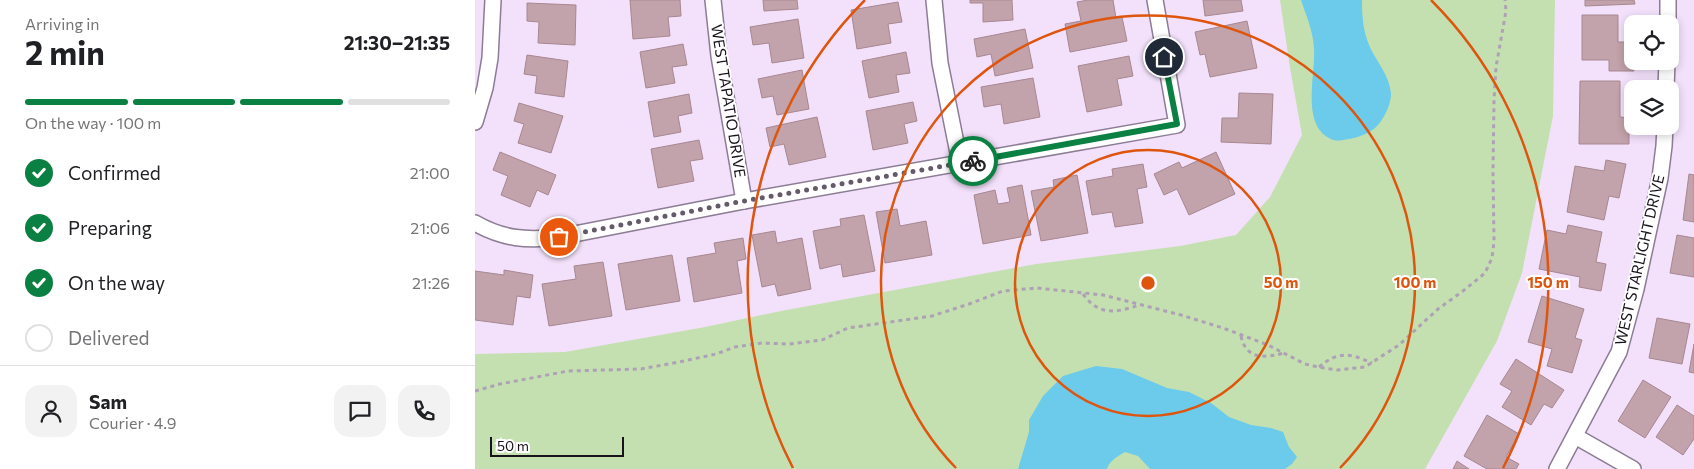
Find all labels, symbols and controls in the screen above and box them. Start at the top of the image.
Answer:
text: Arriving in [25,14,99,33]
map controls [1624,15,1679,135]
button: locate [1624,15,1679,70]
street label: WEST TAPATIO DRIVE [708,23,750,179]
text: 21:30–21:35 [344,31,450,54]
text: 2 min [25,32,105,72]
pin [1143,36,1185,78]
icon: home [1150,43,1178,71]
button: layers [1624,80,1679,135]
text: On the way · 100 m [25,113,161,132]
courier [948,136,998,186]
icon: bike [959,147,987,175]
icon: check [25,159,53,187]
text: Confirmed [68,161,161,184]
text: 21:00 [410,163,450,182]
street label: WEST STARLIGHT DRIVE [1611,173,1667,347]
icon: check [25,214,53,242]
text: Preparing [68,216,152,239]
pin [538,216,580,258]
text: 21:06 [410,218,450,237]
icon: bag [545,223,573,251]
icon: check [25,269,53,297]
text: On the way [68,271,165,294]
text: 21:26 [412,273,450,292]
text: 50 m [1264,273,1298,291]
text: 100 m [1394,273,1436,291]
text: 150 m [1527,273,1569,291]
centre of rings [1139,274,1157,292]
text: Delivered [68,326,149,349]
button: person [25,385,77,437]
button: chat [334,385,386,437]
button: phone [398,385,450,437]
text: Sam [89,390,127,413]
text: Courier · 4.9 [89,413,176,432]
scale bar [490,434,624,457]
text: 50 m [497,437,529,454]

